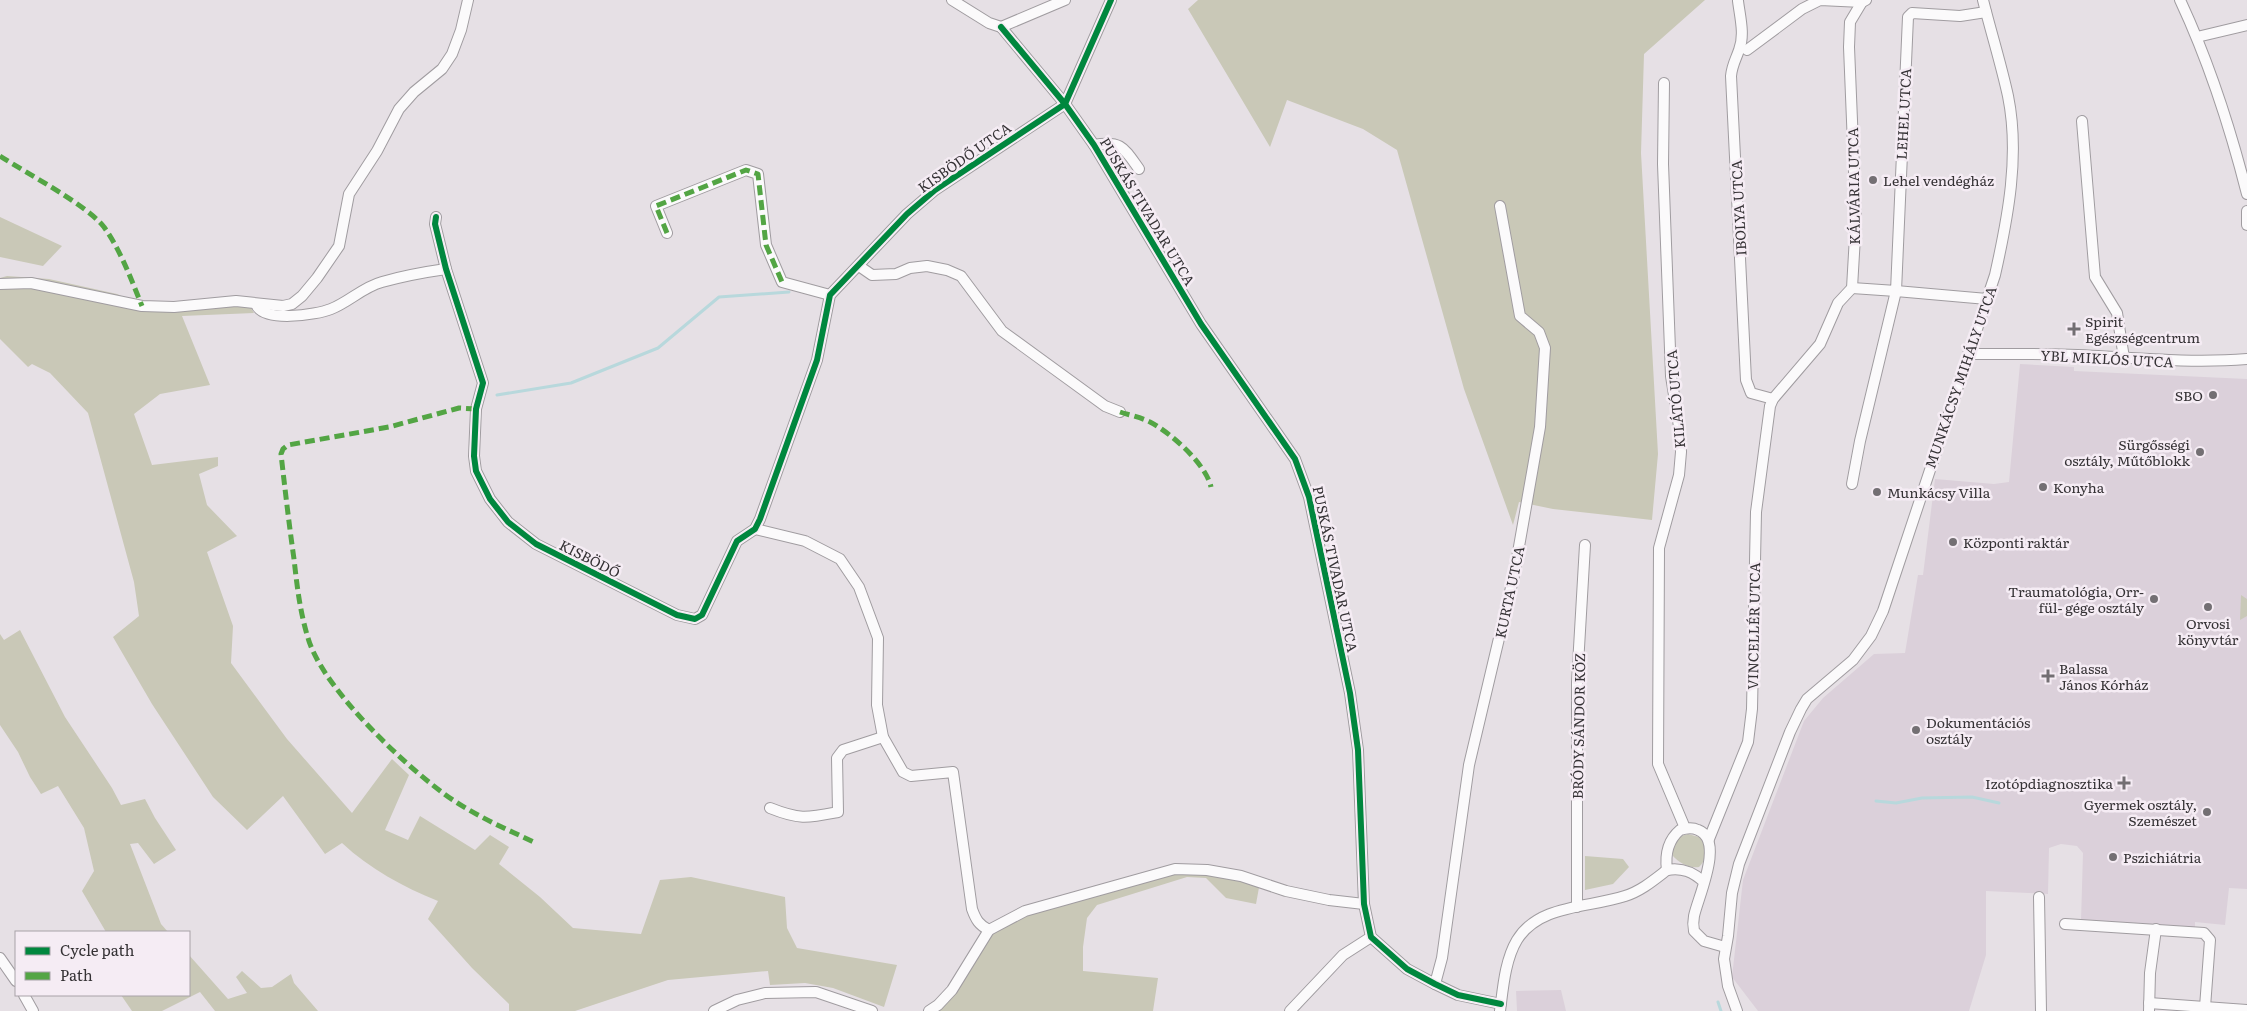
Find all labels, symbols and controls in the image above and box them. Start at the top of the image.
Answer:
street label: LEHEL UTCA [1891,67,1915,160]
street label: KISBÖDŐ UTCA [913,117,1015,197]
street label: KÁLVÁRIA UTCA [1842,126,1864,245]
street label: PUSKÁS TIVADAR UTCA [1096,133,1201,289]
street label: IBOLYA UTCA [1725,159,1750,256]
place label: Lehel vendégház [1883,170,1994,190]
marker: Lehel vendégház [1867,174,1879,186]
street label: MUNKÁCSY MIHÁLY UTCA [1919,283,2001,471]
place label: Spirit Egészségcentrum [2085,311,2200,347]
marker: Spirit Egészségcentrum [2067,322,2081,336]
street label: YBL MIKLÓS UTCA [2040,345,2175,372]
street label: KILÁTÓ UTCA [1661,348,1689,449]
place label: SBO [2175,385,2203,405]
marker: SBO [2207,389,2219,401]
place label: Sürgősségi osztály, Műtőblokk [2064,434,2190,470]
marker: Sürgősségi osztály, Műtőblokk [2194,446,2206,458]
place label: Konyha [2053,477,2105,497]
marker: Konyha [2037,481,2049,493]
place label: Munkácsy Villa [1887,482,1991,502]
street label: PUSKÁS TIVADAR UTCA [1309,484,1364,655]
marker: Munkácsy Villa [1871,486,1883,498]
place label: Központi raktár [1963,532,2069,552]
street label: KISBÖDŐ [556,534,624,582]
marker: Központi raktár [1947,536,1959,548]
street label: KURTA UTCA [1489,543,1529,640]
street label: VINCELLÉR UTCA [1742,561,1764,690]
place label: Traumatológia, Orr- fül- gége osztály [2008,581,2145,617]
marker: Traumatológia, Orr- fül- gége osztály [2148,593,2160,605]
marker: Orvosi könyvtár [2202,601,2214,613]
place label: Orvosi könyvtár [2178,613,2239,649]
street label: BRÓDY SÁNDOR KÖZ [1567,653,1589,799]
place label: Balassa János Kórház [2059,658,2148,694]
marker: Balassa János Kórház [2041,669,2055,683]
place label: Dokumentációs osztály [1926,712,2030,748]
marker: Dokumentációs osztály [1910,724,1922,736]
place label: Izotópdiagnosztika [1985,773,2113,793]
marker: Izotópdiagnosztika [2117,776,2131,790]
place label: Gyermek osztály, Szemészet [2084,794,2197,830]
marker: Gyermek osztály, Szemészet [2201,806,2213,818]
place label: Pszichiátria [2123,847,2202,867]
marker: Pszichiátria [2107,851,2119,863]
legend [15,931,190,996]
text: Cycle path [60,938,135,961]
text: Path [60,963,93,986]

